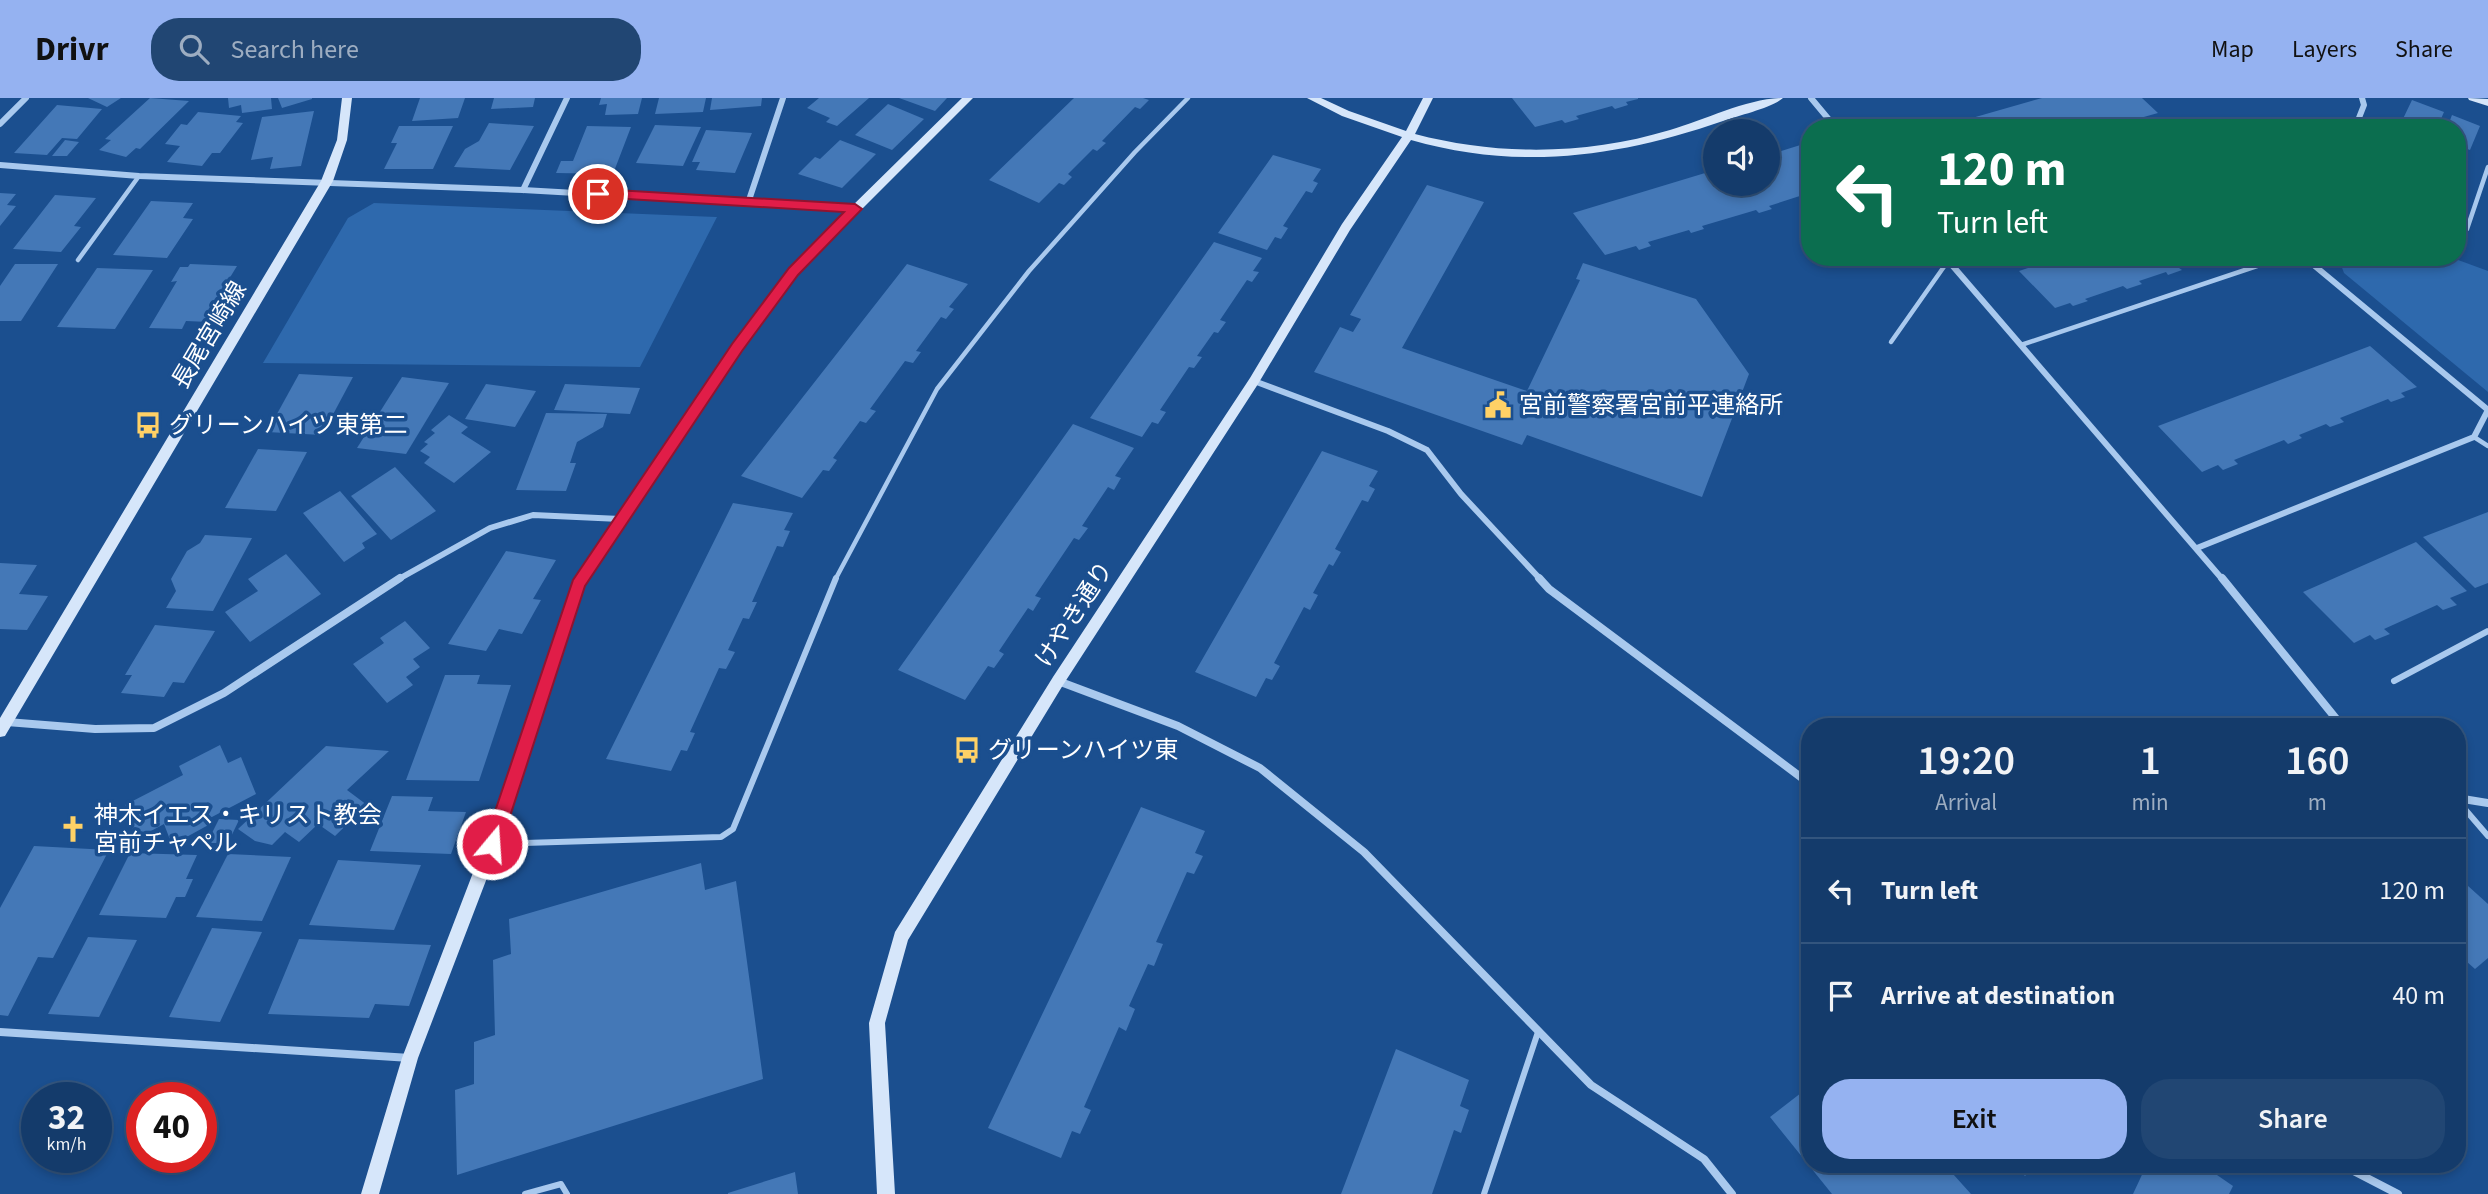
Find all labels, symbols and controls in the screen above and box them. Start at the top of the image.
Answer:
search box [151,18,641,81]
text: Drivr [35,26,109,73]
icon: search [175,30,213,68]
text: Search here [231,31,359,68]
text: Map [2211,32,2254,67]
text: Layers [2292,32,2357,67]
text: Share [2395,32,2453,67]
map controls [1703,119,1780,196]
button: sound [1703,119,1780,196]
text: 120 m [1937,135,2066,205]
icon: left [1822,147,1913,238]
pin [568,164,628,224]
icon: arrive [579,175,617,213]
text: Turn left [1937,200,2048,246]
street label: 長尾宮崎線 [164,275,255,396]
place label: 宮前警察署宮前平連絡所 [1519,388,1783,423]
public building icon: 宮前警察署宮前平連絡所 [1483,390,1513,420]
place label: グリーンハイツ東第二 [169,408,407,443]
bus stop icon: グリーンハイツ東第二 [133,410,163,440]
street label: けやき通り [1027,554,1122,674]
text: 19:20 [1917,731,2015,791]
text: 1 [2139,731,2161,791]
text: 160 [2285,731,2350,791]
place label: グリーンハイツ東 [988,733,1178,768]
bus stop icon: グリーンハイツ東 [952,735,982,765]
text: Arrival [1935,786,1997,819]
text: min [2131,786,2169,819]
text: m [2308,786,2327,819]
place label: 神木イエス・キリスト教会 宮前チャペル [94,798,382,861]
position arrow [455,807,529,881]
church icon: 神木イエス・キリスト教会 宮前チャペル [58,814,88,844]
icon: left [1822,872,1860,910]
text: Turn left [1881,872,1978,909]
text: 120 m [2379,872,2445,909]
icon: arrive [1822,977,1860,1015]
text: Arrive at destination [1881,977,2115,1014]
text: 40 m [2392,977,2445,1014]
button: Exit [1822,1079,2127,1159]
button: Share [2141,1079,2445,1159]
speed limit sign: 40 [126,1082,217,1173]
text: 32 [48,1093,85,1143]
text: km/h [47,1132,86,1157]

